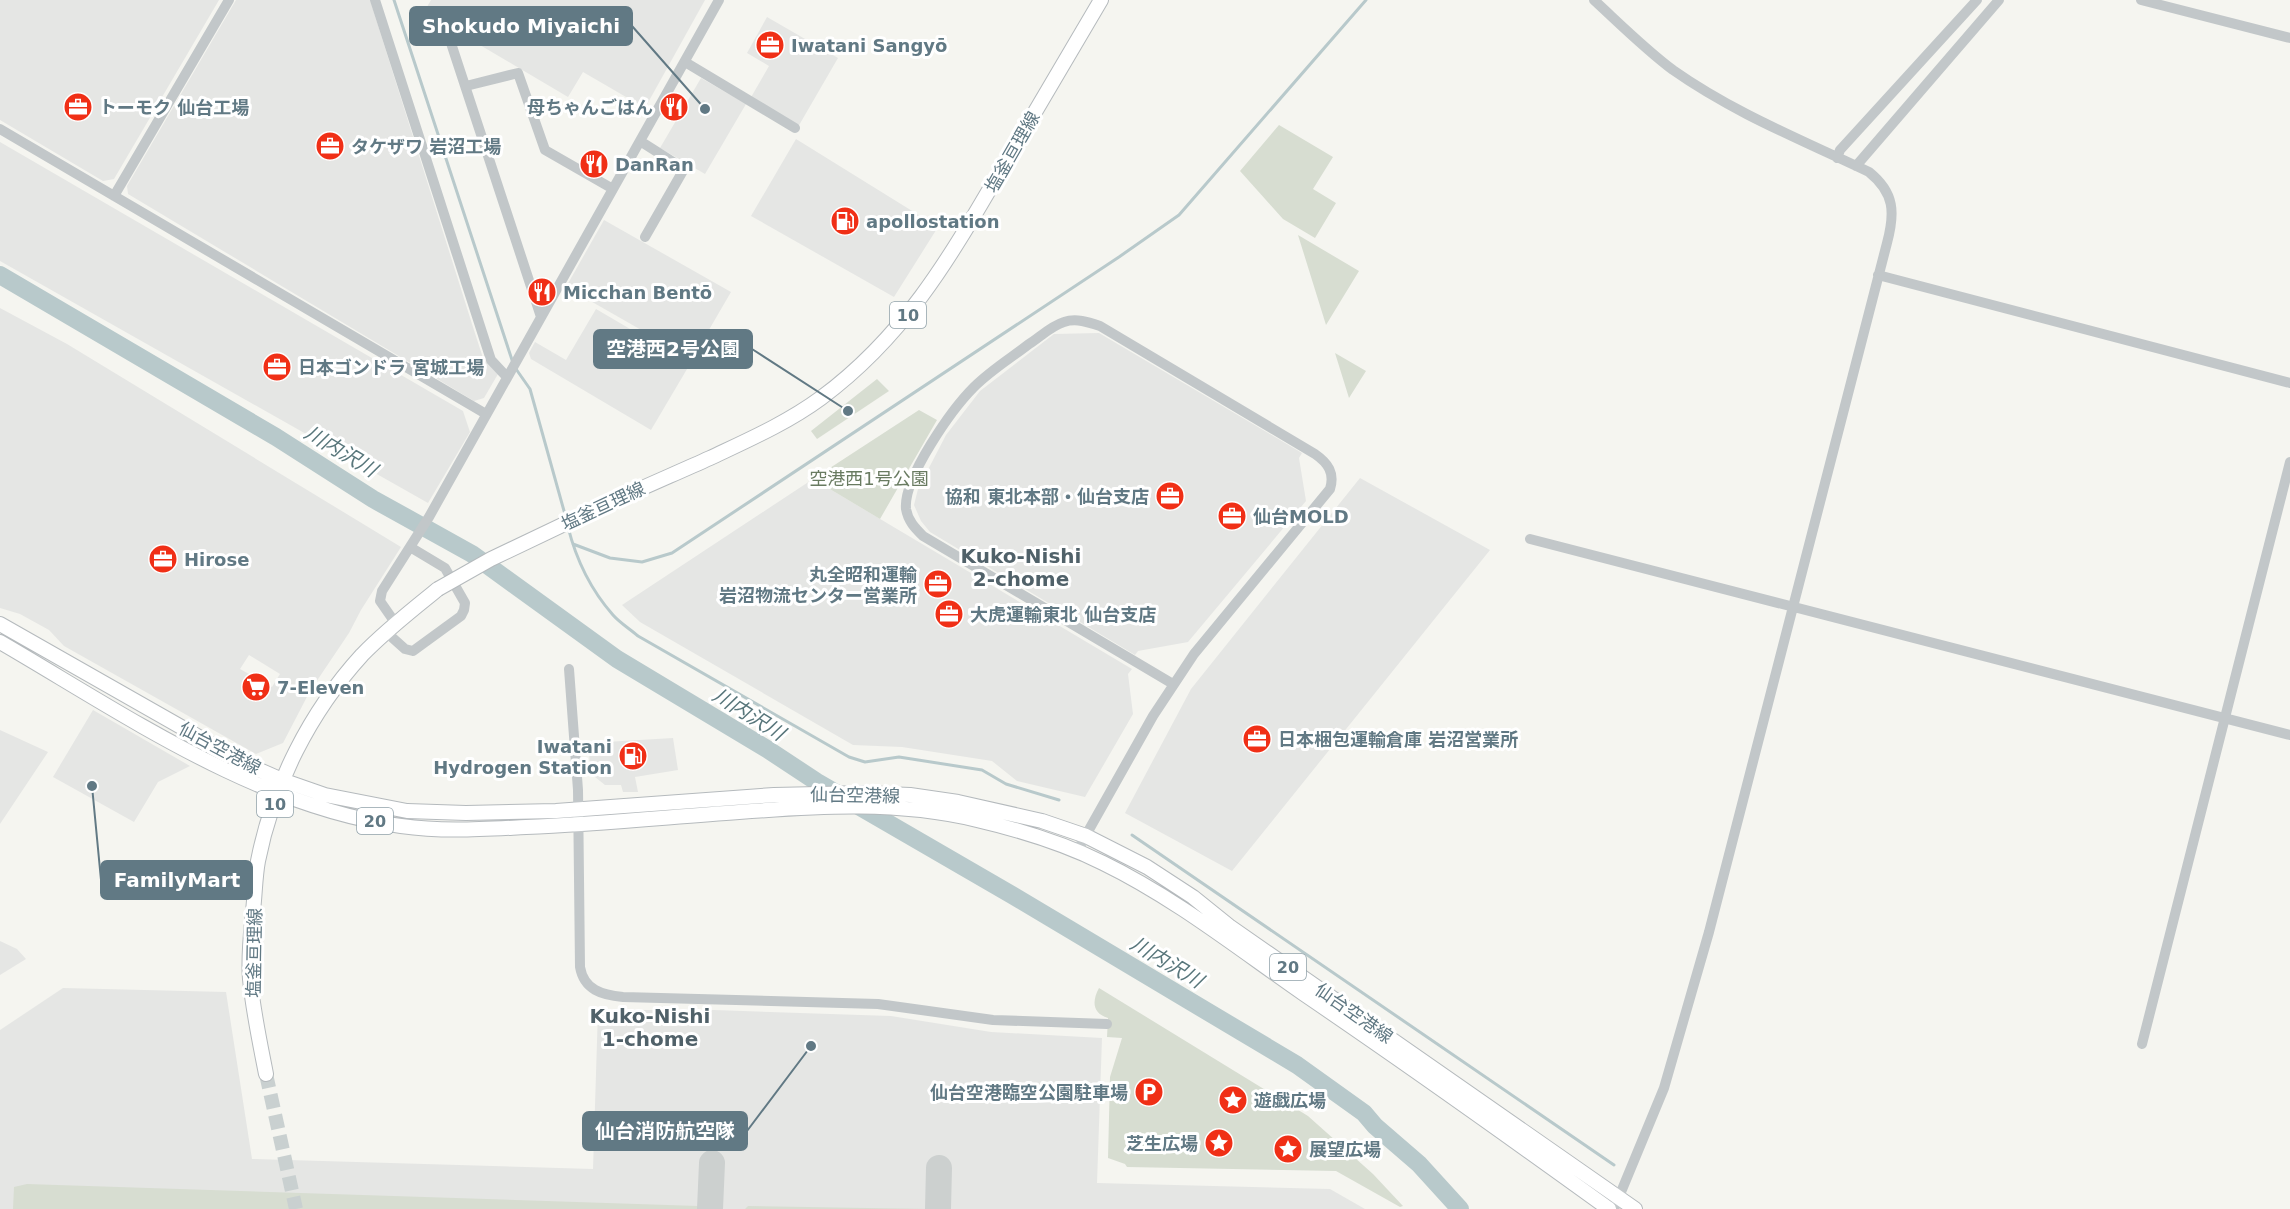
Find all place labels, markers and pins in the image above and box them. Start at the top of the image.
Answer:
callout: Shokudo Miyaichi [410,7,632,45]
office icon: Iwatani Sangyō [754,29,786,61]
place label: Iwatani Sangyō [791,35,947,56]
office icon: トーモク 仙台工場 [62,91,94,123]
restaurant icon: 母ちゃんごはん [658,91,690,123]
place label: トーモク 仙台工場 [99,97,249,118]
place label: 母ちゃんごはん [527,97,653,118]
office icon: タケザワ 岩沼工場 [314,130,346,162]
place label: タケザワ 岩沼工場 [351,136,501,157]
restaurant icon: DanRan [578,148,610,180]
place label: DanRan [615,154,694,175]
fuel station icon: apollostation [829,205,861,237]
place label: apollostation [866,211,1000,232]
restaurant icon: Micchan Bentō [526,276,558,308]
place label: Micchan Bentō [563,282,712,303]
callout: 空港西2号公園 [594,330,752,368]
office icon: 日本ゴンドラ 宮城工場 [261,351,293,383]
place label: 日本ゴンドラ 宮城工場 [298,357,484,378]
office icon: 協和 東北本部・仙台支店 [1154,480,1186,512]
place label: 協和 東北本部・仙台支店 [945,486,1149,507]
office icon: 仙台MOLD [1216,500,1248,532]
place label: 仙台MOLD [1253,506,1349,527]
office icon: Hirose [147,543,179,575]
place label: Hirose [184,549,249,570]
place label: 丸全昭和運輸 岩沼物流センター営業所 [719,564,917,606]
office icon: 丸全昭和運輸 岩沼物流センター営業所 [922,568,954,600]
office icon: 大虎運輸東北 仙台支店 [933,598,965,630]
place label: 大虎運輸東北 仙台支店 [970,604,1156,625]
supermarket icon: 7-Eleven [240,671,272,703]
place label: 7-Eleven [277,677,364,698]
office icon: 日本梱包運輸倉庫 岩沼営業所 [1241,723,1273,755]
place label: 日本梱包運輸倉庫 岩沼営業所 [1278,729,1518,750]
place label: Iwatani Hydrogen Station [433,736,612,778]
fuel station icon: Iwatani Hydrogen Station [617,740,649,772]
callout: FamilyMart [101,861,252,899]
parking icon: 仙台空港臨空公園駐車場 [1133,1076,1165,1108]
place label: 仙台空港臨空公園駐車場 [930,1082,1128,1103]
place icon: 遊戯広場 [1217,1084,1249,1116]
place label: 遊戯広場 [1254,1090,1326,1111]
callout: 仙台消防航空隊 [583,1112,747,1150]
place icon: 芝生広場 [1203,1127,1235,1159]
place label: 芝生広場 [1126,1133,1198,1154]
place icon: 展望広場 [1272,1133,1304,1165]
place label: 展望広場 [1309,1139,1381,1160]

